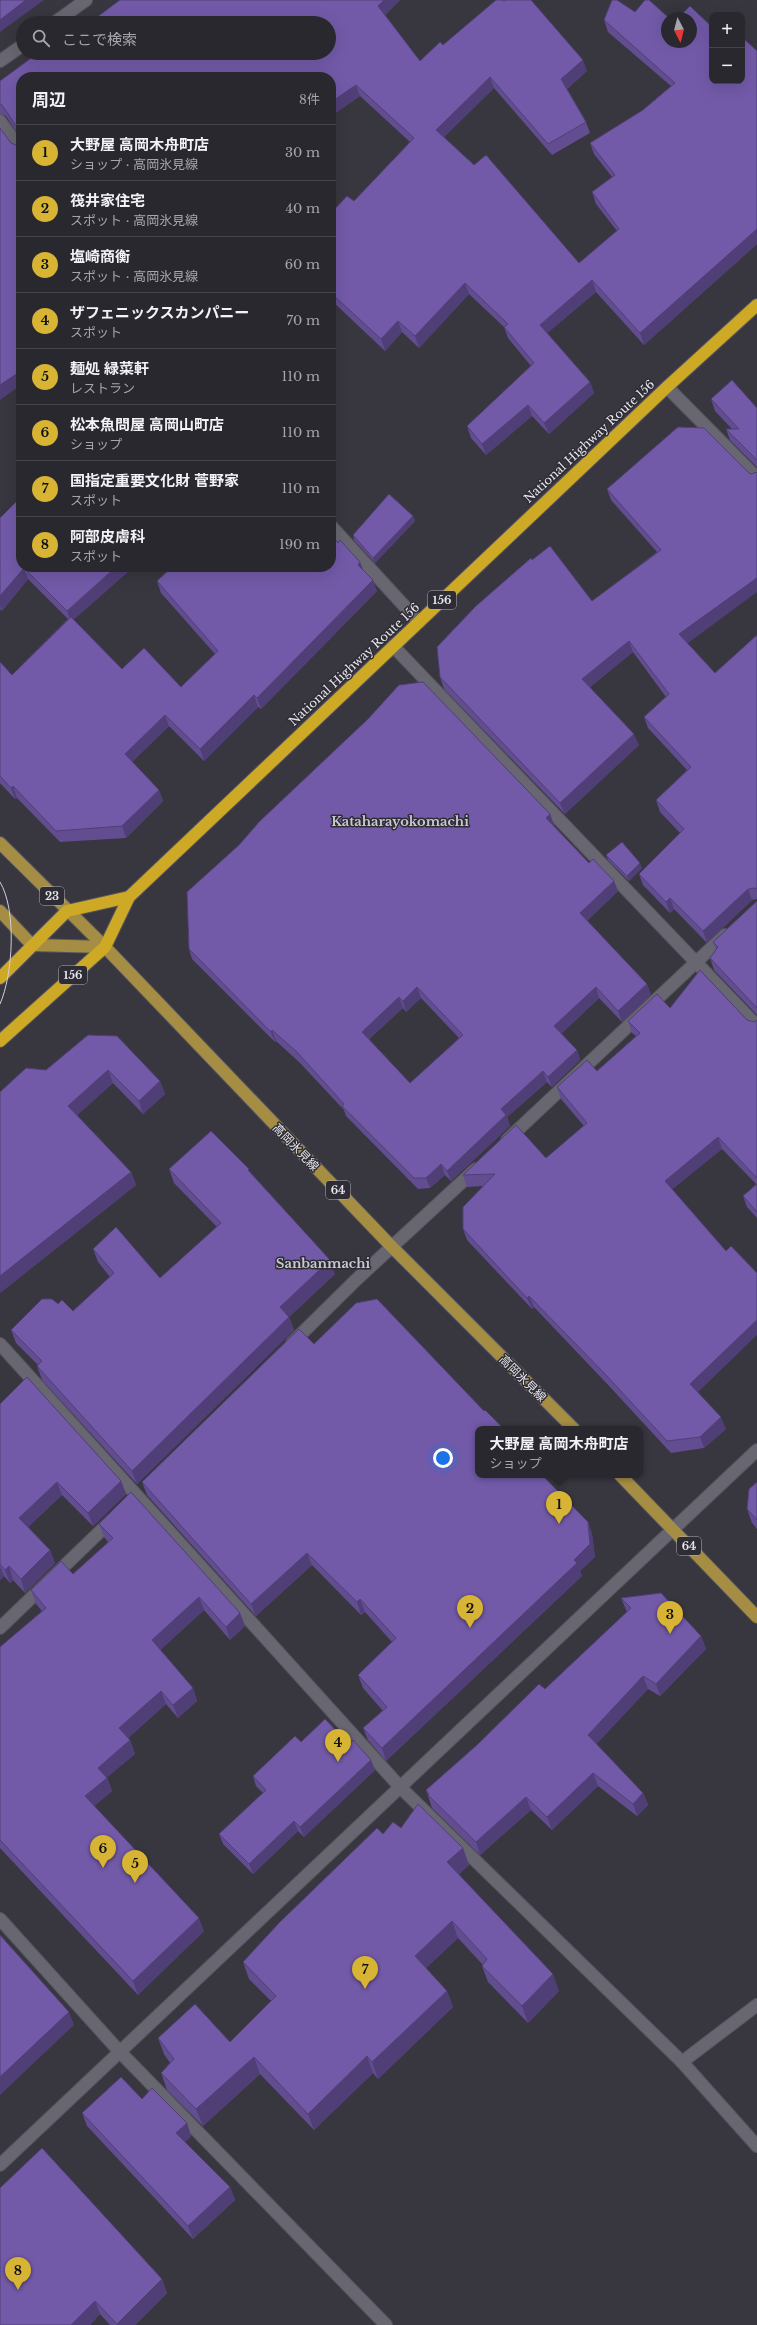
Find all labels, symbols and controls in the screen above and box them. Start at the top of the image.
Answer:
north arrow [661,12,697,48]
map controls [709,12,745,84]
button: + [709,12,745,48]
search box [16,16,336,60]
icon: search [30,27,52,49]
text: ここで検索 [62,30,137,49]
button: − [709,48,745,84]
text: 周辺 [32,90,66,111]
text: 8件 [299,91,320,108]
text: 大野屋 高岡木舟町店 [70,135,209,154]
text: 1 [42,144,48,161]
text: 30 m [285,144,320,161]
text: ショップ · 高岡氷見線 [70,156,198,173]
text: 筏井家住宅 [70,191,145,210]
text: 2 [41,200,49,217]
text: 40 m [285,200,320,217]
text: スポット · 高岡氷見線 [70,212,198,229]
text: 塩崎商衡 [70,247,130,266]
text: 3 [41,256,49,273]
text: 60 m [285,256,320,273]
text: スポット · 高岡氷見線 [70,268,198,285]
text: ザフェニックスカンパニー [70,303,250,322]
text: 4 [41,312,49,329]
text: 70 m [287,312,320,329]
text: スポット [70,324,122,341]
text: 麺処 緑菜軒 [70,359,149,378]
text: 5 [41,368,49,385]
text: 110 m [281,368,320,385]
street label: National Highway Route 156 [520,376,658,506]
text: レストラン [70,380,135,397]
text: 松本魚問屋 高岡山町店 [70,415,224,434]
text: 6 [41,424,49,441]
text: 110 m [281,424,320,441]
text: ショップ [70,436,122,453]
text: 国指定重要文化財 菅野家 [70,471,239,490]
text: 7 [42,480,48,497]
text: 110 m [281,480,320,497]
text: スポット [70,492,122,509]
text: 阿部皮膚科 [70,527,145,546]
text: 8 [41,536,49,553]
text: 190 m [279,536,320,553]
text: スポット [70,548,122,565]
road number: 156 [428,591,456,609]
street label: National Highway Route 156 [285,599,423,729]
district label: Kataharayokomachi [331,813,469,830]
road number: 23 [40,887,64,905]
road number: 156 [59,966,87,984]
street label: 高岡氷見線 [270,1120,322,1174]
road number: 64 [326,1181,350,1199]
district label: Sanbanmachi [276,1255,370,1272]
street label: 高岡氷見線 [496,1351,550,1405]
popup [475,1426,643,1478]
text: 大野屋 高岡木舟町店 [490,1434,629,1453]
your location [433,1448,453,1468]
text: ショップ [490,1455,542,1472]
pin: 1 [546,1491,572,1524]
road number: 64 [677,1537,701,1555]
pin: 2 [457,1595,483,1628]
pin: 3 [657,1601,683,1634]
pin: 4 [325,1729,351,1762]
pin: 6 [90,1835,116,1868]
pin: 5 [122,1850,148,1883]
pin: 7 [352,1956,378,1989]
pin: 8 [5,2257,31,2290]

